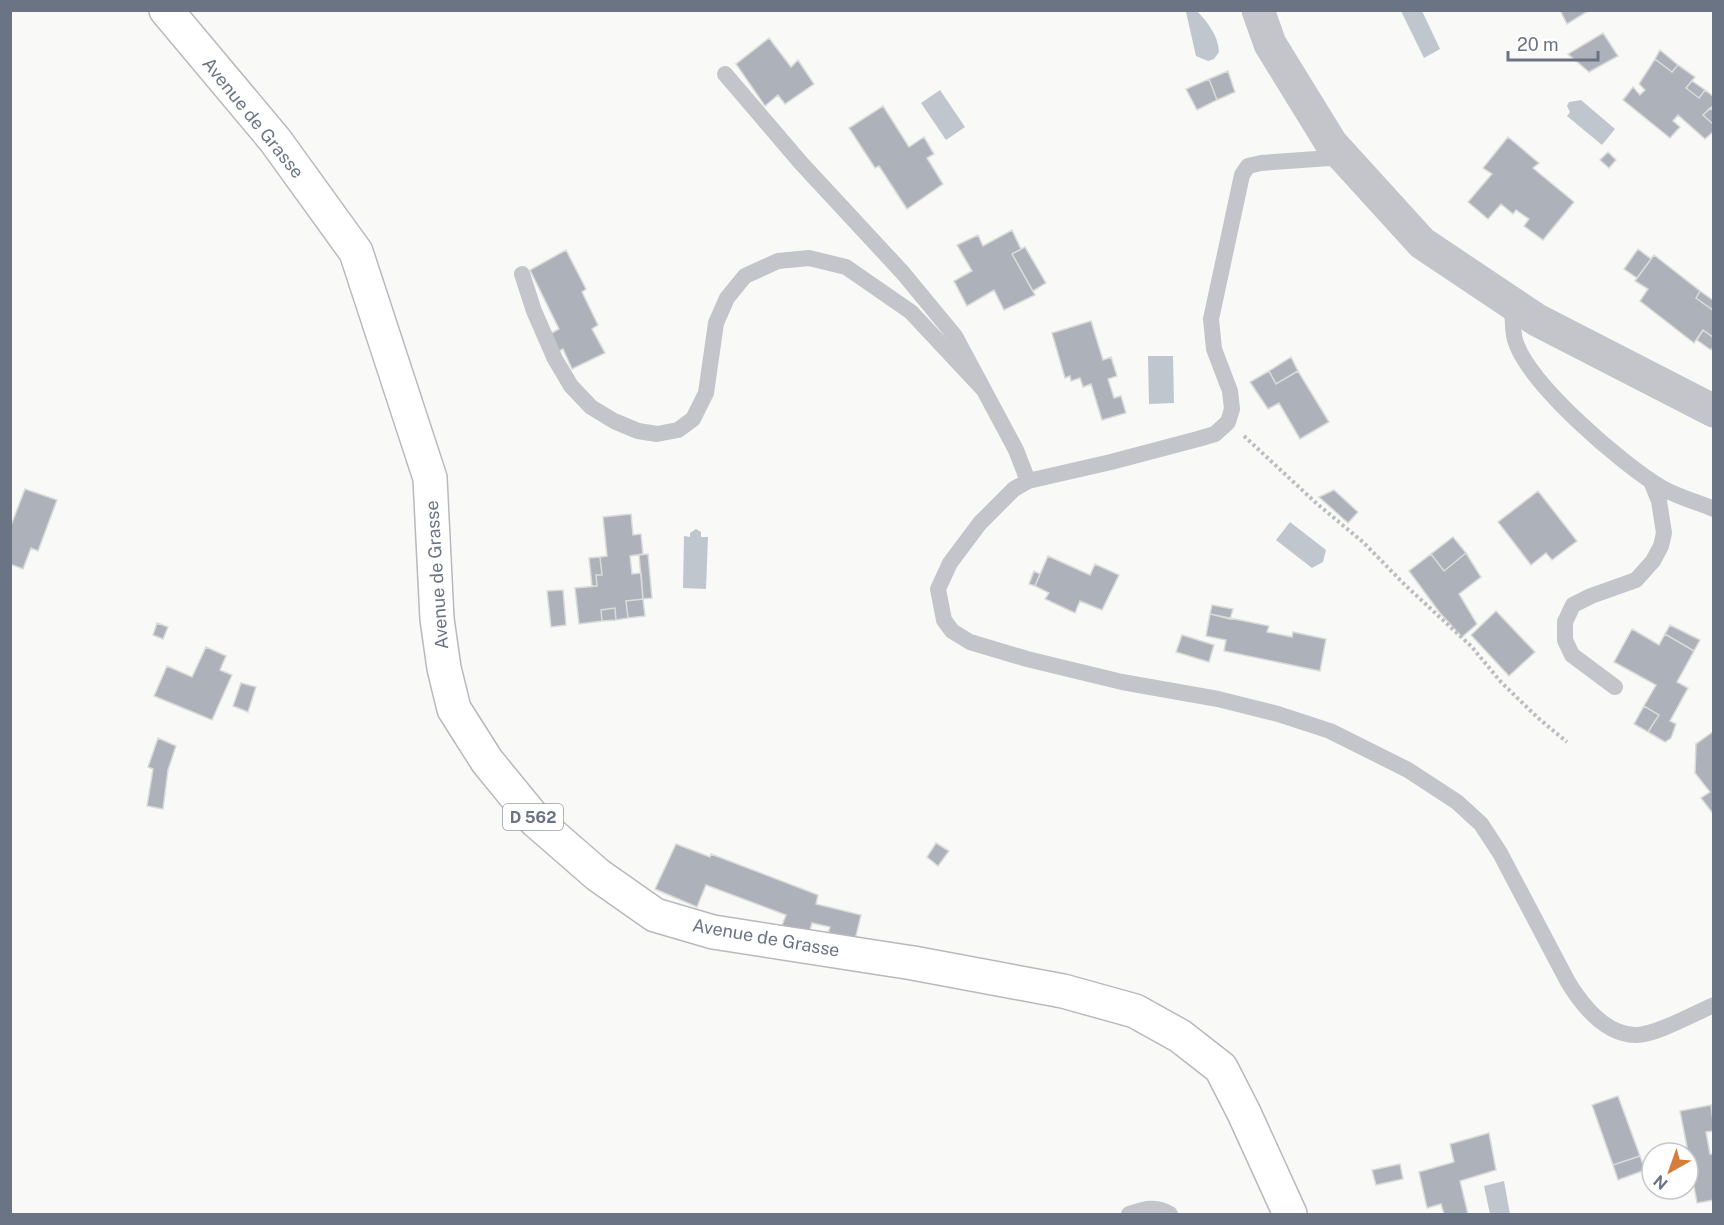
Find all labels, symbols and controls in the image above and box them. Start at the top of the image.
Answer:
scale bar [1508,24,1598,62]
text: 20 m [1517,34,1559,55]
street label: Avenue de Grasse [198,53,308,182]
street label: Avenue de Grasse [421,500,452,650]
road number: D 562 [503,804,563,830]
street label: Avenue de Grasse [691,914,841,961]
north arrow [1640,1141,1700,1201]
text: N [1650,1171,1672,1193]

